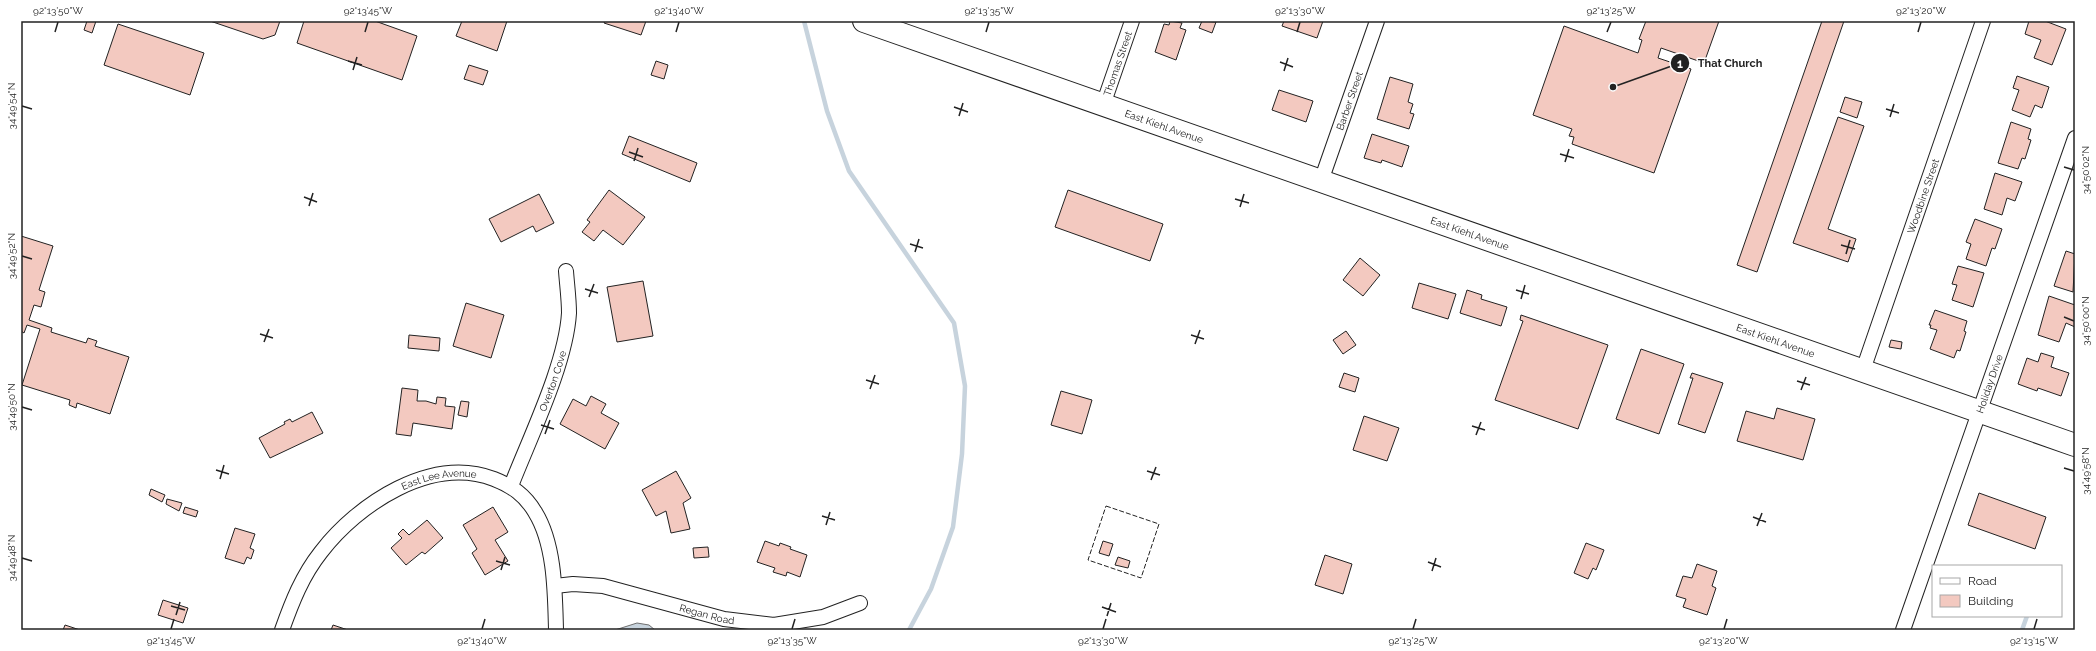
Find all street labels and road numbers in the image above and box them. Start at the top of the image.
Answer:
street label: Thomas Street [1101,29,1134,97]
street label: Barber Street [1334,69,1365,132]
street label: East Kiehl Avenue [1123,107,1205,145]
street label: Woodbine Street [1905,157,1941,235]
street label: East Kiehl Avenue [1429,214,1511,252]
street label: East Kiehl Avenue [1735,321,1817,359]
street label: Overton Cove [537,349,568,413]
street label: Holiday Drive [1974,353,2004,414]
street label: East Lee Avenue [399,467,478,492]
street label: Regan Road [678,602,735,626]

